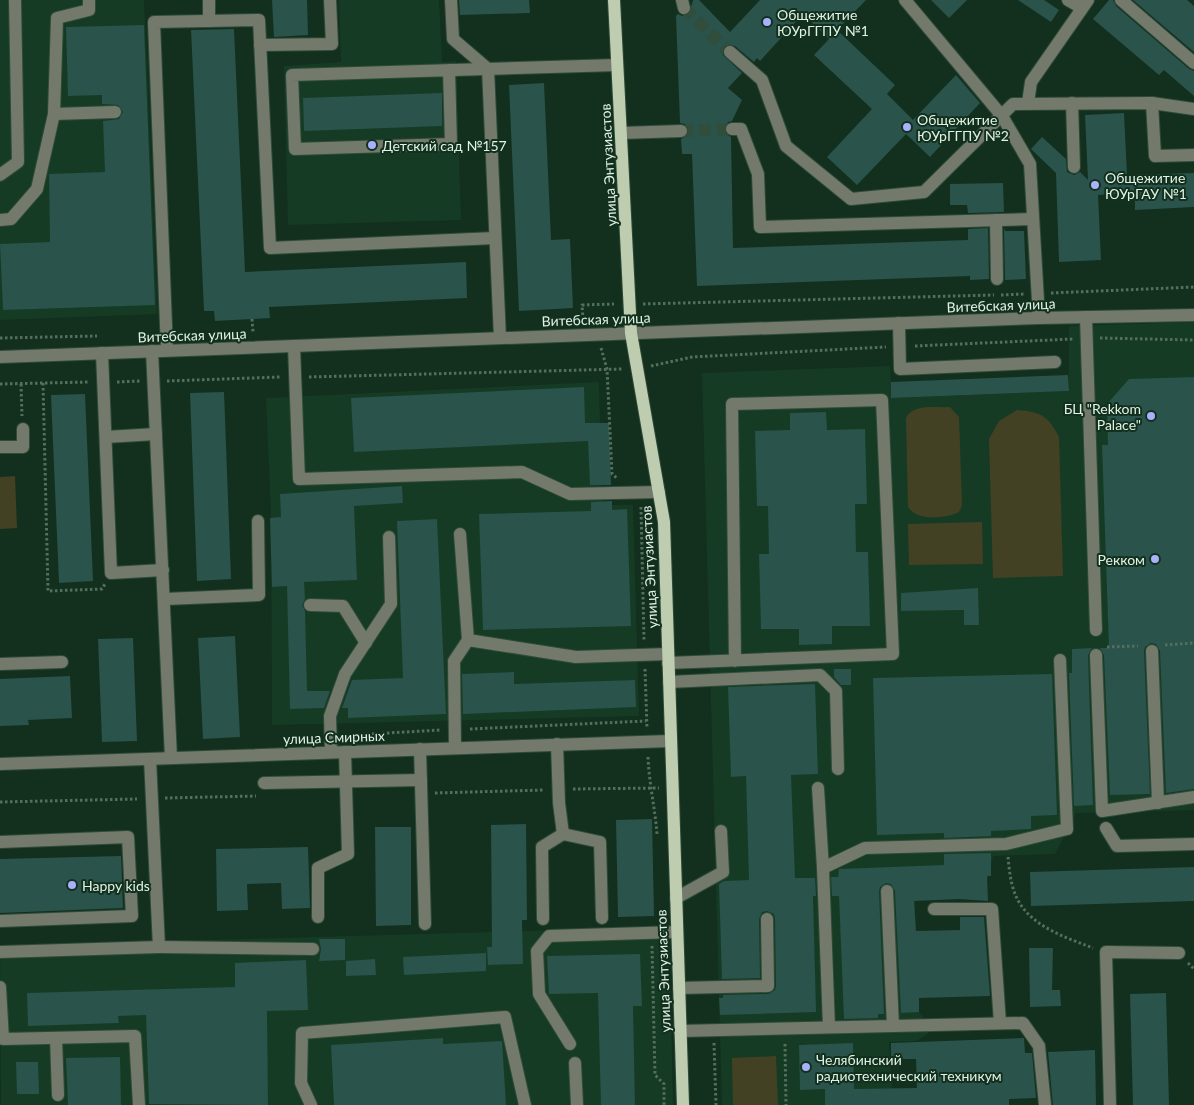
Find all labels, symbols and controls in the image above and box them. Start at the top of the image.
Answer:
place label: Общежитие ЮУрГГПУ №1 [777,6,869,39]
marker: Общежитие ЮУрГГПУ №1 [761,16,773,28]
street label: улица Энтузиастов [596,103,620,227]
place label: Общежитие ЮУрГГПУ №2 [917,111,1009,144]
marker: Общежитие ЮУрГГПУ №2 [901,121,913,133]
place label: Детский сад №157 [382,137,507,154]
marker: Детский сад №157 [366,139,378,151]
place label: Общежитие ЮУрГАУ №1 [1105,169,1187,202]
marker: Общежитие ЮУрГАУ №1 [1089,179,1101,191]
street label: Витебская улица [946,295,1056,315]
street label: Витебская улица [541,309,651,329]
street label: Витебская улица [137,325,247,345]
place label: БЦ "Rekkom Palace" [1064,400,1141,433]
marker: БЦ "Rekkom Palace" [1145,410,1157,422]
street label: улица Энтузиастов [637,505,661,629]
place label: Рекком [1098,551,1145,568]
marker: Рекком [1149,553,1161,565]
street label: улица Смирных [283,727,385,747]
place label: Happy kids [82,877,150,894]
marker: Happy kids [66,879,78,891]
street label: улица Энтузиастов [652,909,674,1033]
place label: Челябинский радиотехнический техникум [816,1051,1002,1084]
marker: Челябинский радиотехнический техникум [800,1061,812,1073]

